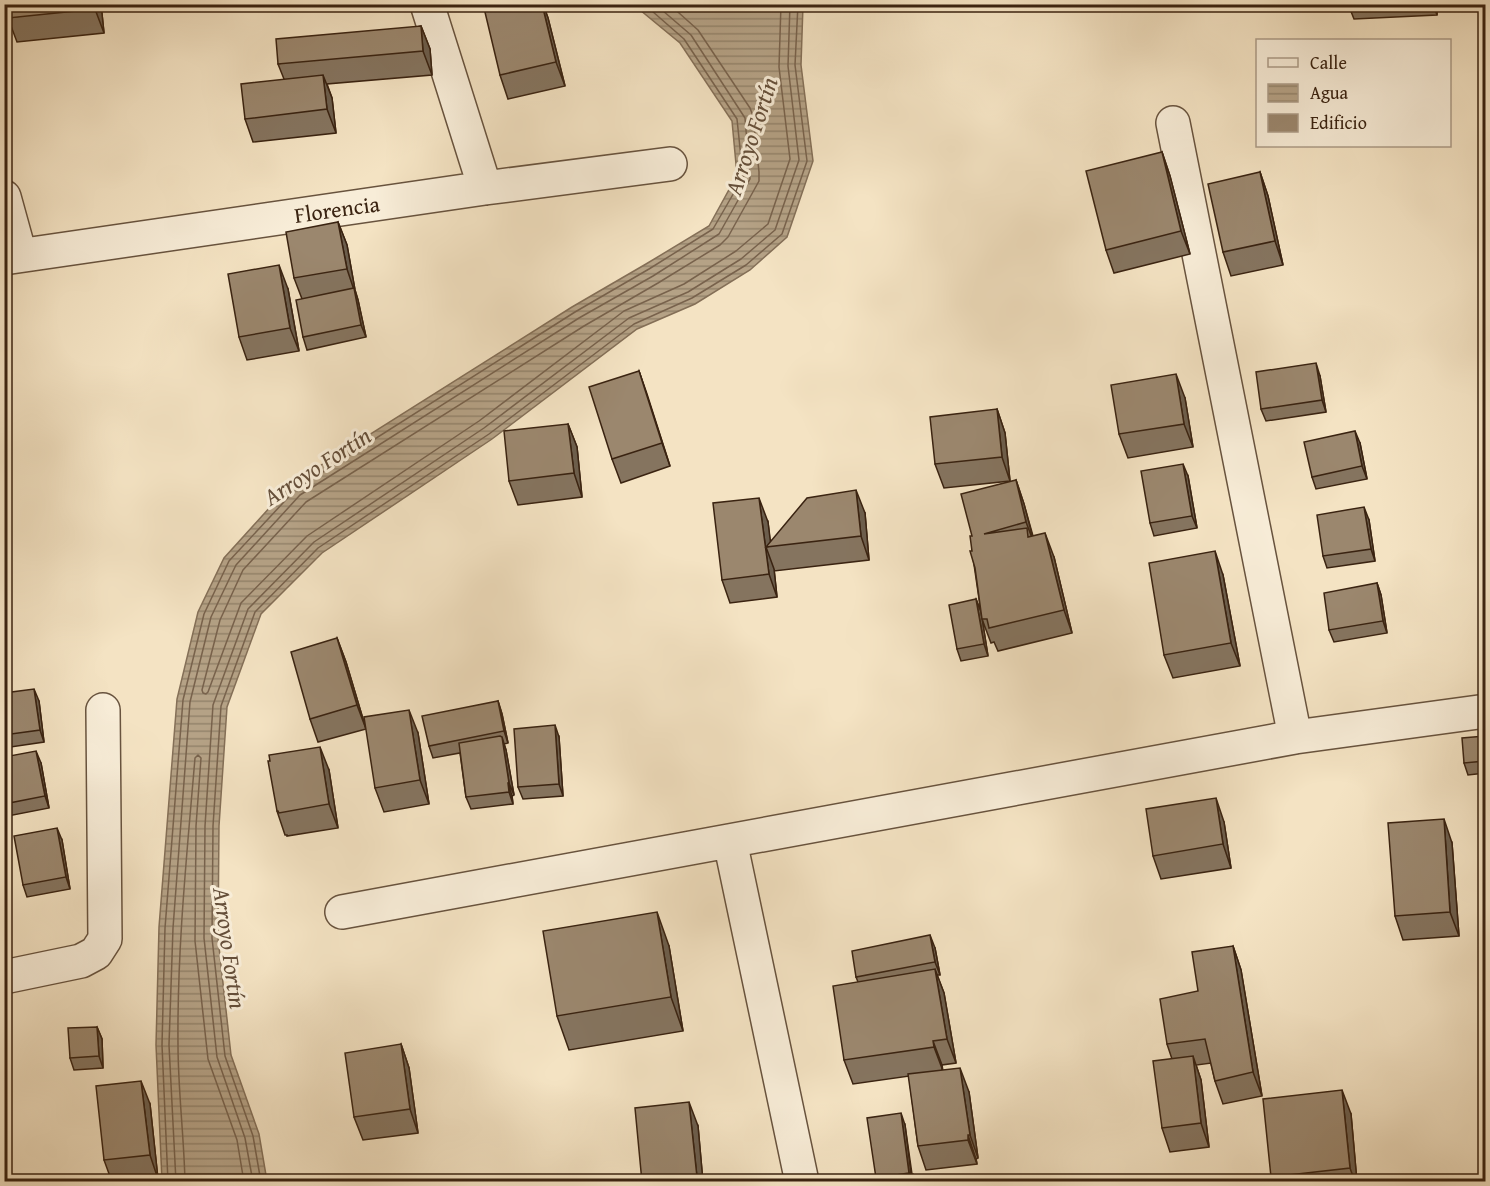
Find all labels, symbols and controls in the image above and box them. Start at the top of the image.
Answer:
legend [1256,39,1451,147]
text: Calle [1310,49,1347,76]
water label: Arroyo Fortín [715,72,787,201]
text: Agua [1310,79,1349,106]
text: Edificio [1310,109,1367,136]
street label: Florencia [292,187,382,231]
water label: Arroyo Fortín [255,418,378,515]
water label: Arroyo Fortín [204,884,256,1011]

